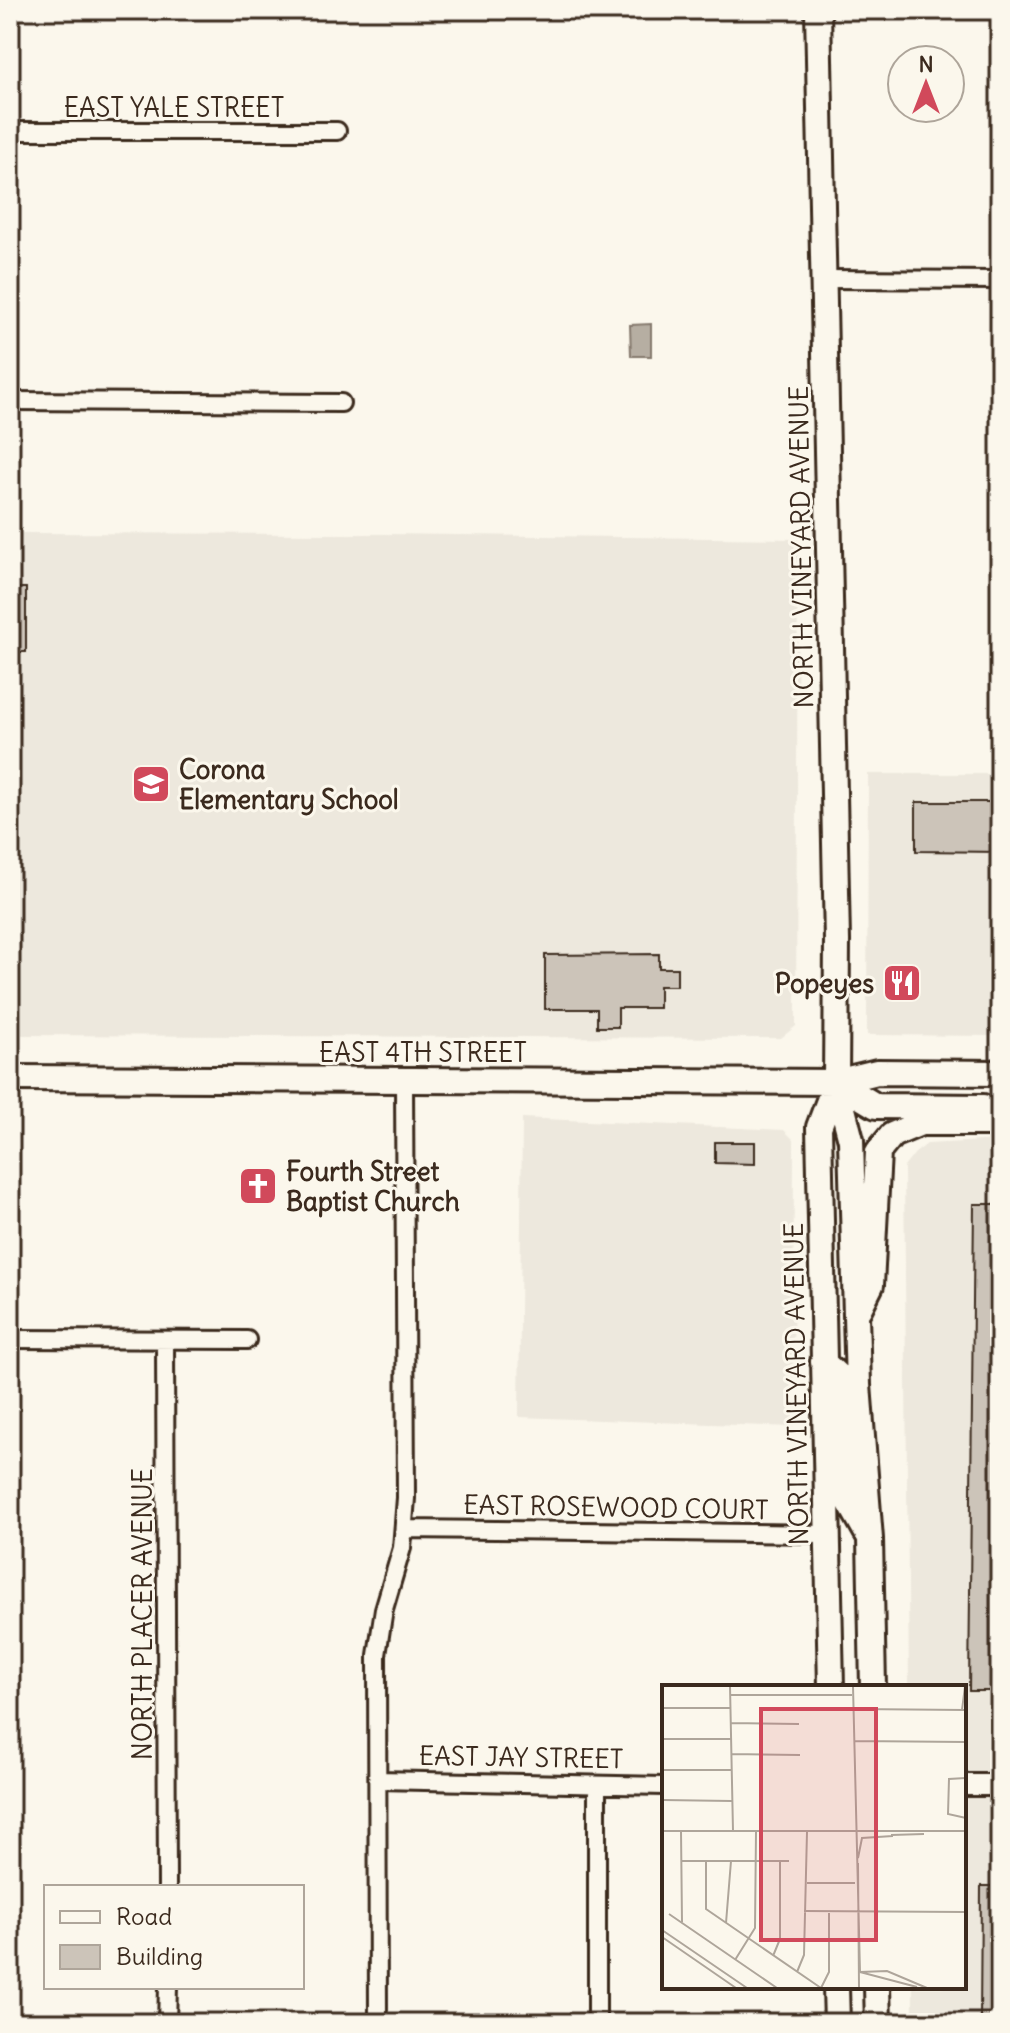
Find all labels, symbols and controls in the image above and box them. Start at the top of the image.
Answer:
north arrow [886,44,966,124]
text: N [918,50,934,78]
street label: EAST YALE STREET [64,91,284,124]
street label: NORTH VINEYARD AVENUE [782,385,820,709]
place label: Corona Elementary School [179,753,399,816]
school or university icon: Corona Elementary School [130,763,172,805]
restaurant icon: Popeyes [881,962,923,1004]
place label: Popeyes [775,967,874,1000]
street label: EAST 4TH STREET [319,1036,527,1069]
place label: Fourth Street Baptist Church [286,1155,460,1218]
church icon: Fourth Street Baptist Church [237,1165,279,1207]
street label: NORTH VINEYARD AVENUE [777,1222,815,1546]
street label: NORTH PLACER AVENUE [126,1468,159,1760]
street label: EAST ROSEWOOD COURT [463,1488,769,1526]
inset map [662,1685,966,1989]
street label: EAST JAY STREET [419,1739,623,1775]
legend [44,1885,304,1989]
text: Road [116,1901,172,1931]
text: Building [116,1941,203,1971]

